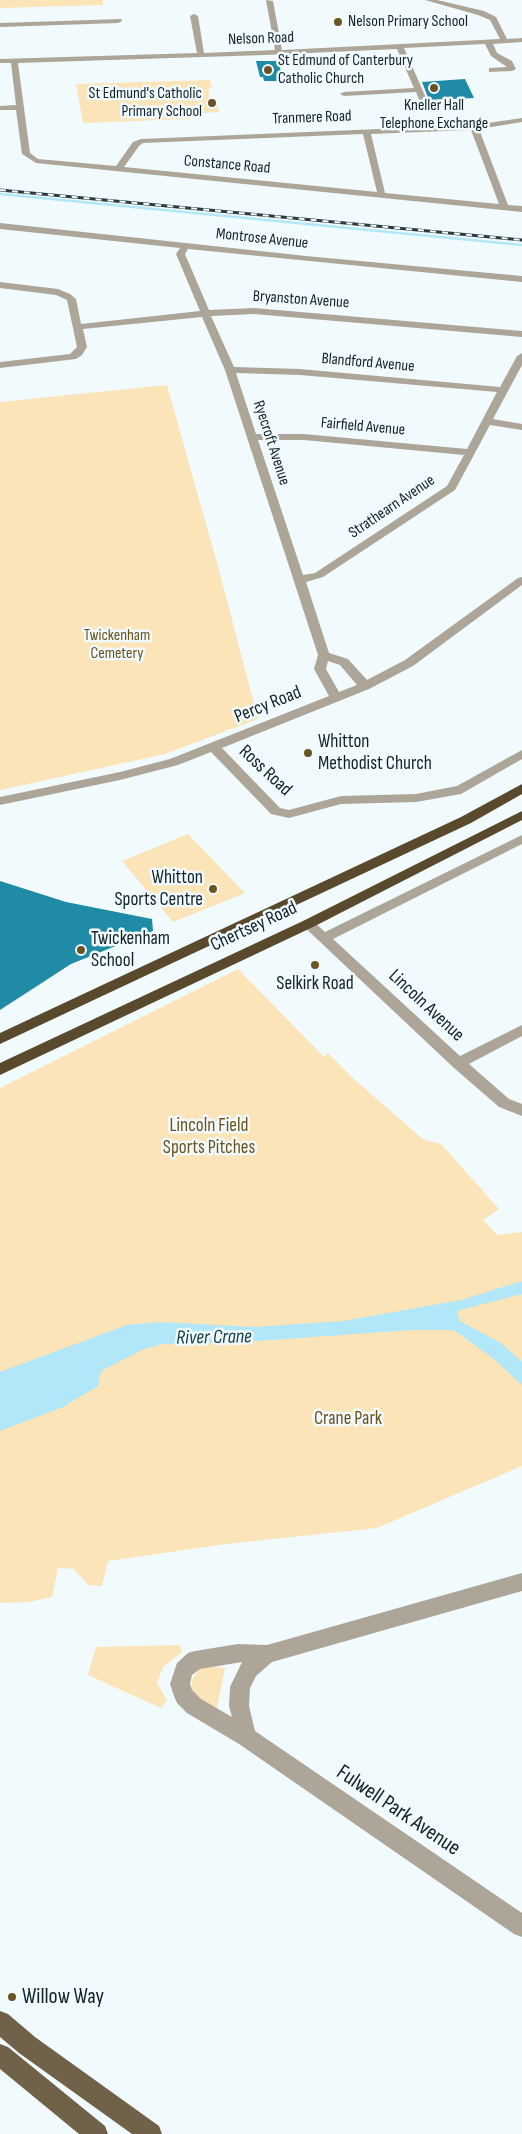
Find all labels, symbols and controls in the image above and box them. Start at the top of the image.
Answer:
place label: Nelson Primary School [348,12,468,32]
marker: Nelson Primary School [332,16,344,28]
street label: Nelson Road [228,28,294,50]
place label: St Edmund of Canterbury Catholic Church [278,51,413,89]
marker: St Edmund of Canterbury Catholic Church [262,64,274,76]
marker: Kneller Hall Telephone Exchange [428,82,440,94]
place label: St Edmund's Catholic Primary School [89,84,202,122]
place label: Kneller Hall Telephone Exchange [380,96,488,134]
marker: St Edmund's Catholic Primary School [206,97,218,109]
street label: Tranmere Road [272,107,352,129]
street label: Constance Road [183,152,271,178]
street label: Montrose Avenue [215,225,309,253]
street label: Bryanston Avenue [252,287,350,313]
street label: Blandford Avenue [321,349,415,377]
street label: Ryecroft Avenue [248,398,294,488]
street label: Fairfield Avenue [320,414,406,440]
street label: Strathearn Avenue [345,471,439,543]
park label: Twickenham Cemetery [84,626,150,664]
street label: Percy Road [231,681,305,729]
place label: Whitton Methodist Church [318,731,432,775]
street label: Ross Road [234,741,296,801]
marker: Whitton Methodist Church [302,747,314,759]
place label: Whitton Sports Centre [114,867,203,911]
marker: Whitton Sports Centre [207,883,219,895]
street label: Chertsey Road [207,897,301,957]
place label: Twickenham School [91,928,170,972]
marker: Twickenham School [75,944,87,956]
marker: Selkirk Road [309,959,321,971]
street label: Lincoln Avenue [383,965,469,1047]
place label: Selkirk Road [276,973,354,995]
park label: Lincoln Field Sports Pitches [163,1115,255,1159]
water label: River Crane [176,1325,252,1351]
park label: Crane Park [314,1408,382,1430]
street label: Fulwell Park Avenue [331,1760,465,1862]
place label: Willow Way [22,1984,104,2010]
marker: Willow Way [6,1991,18,2003]

